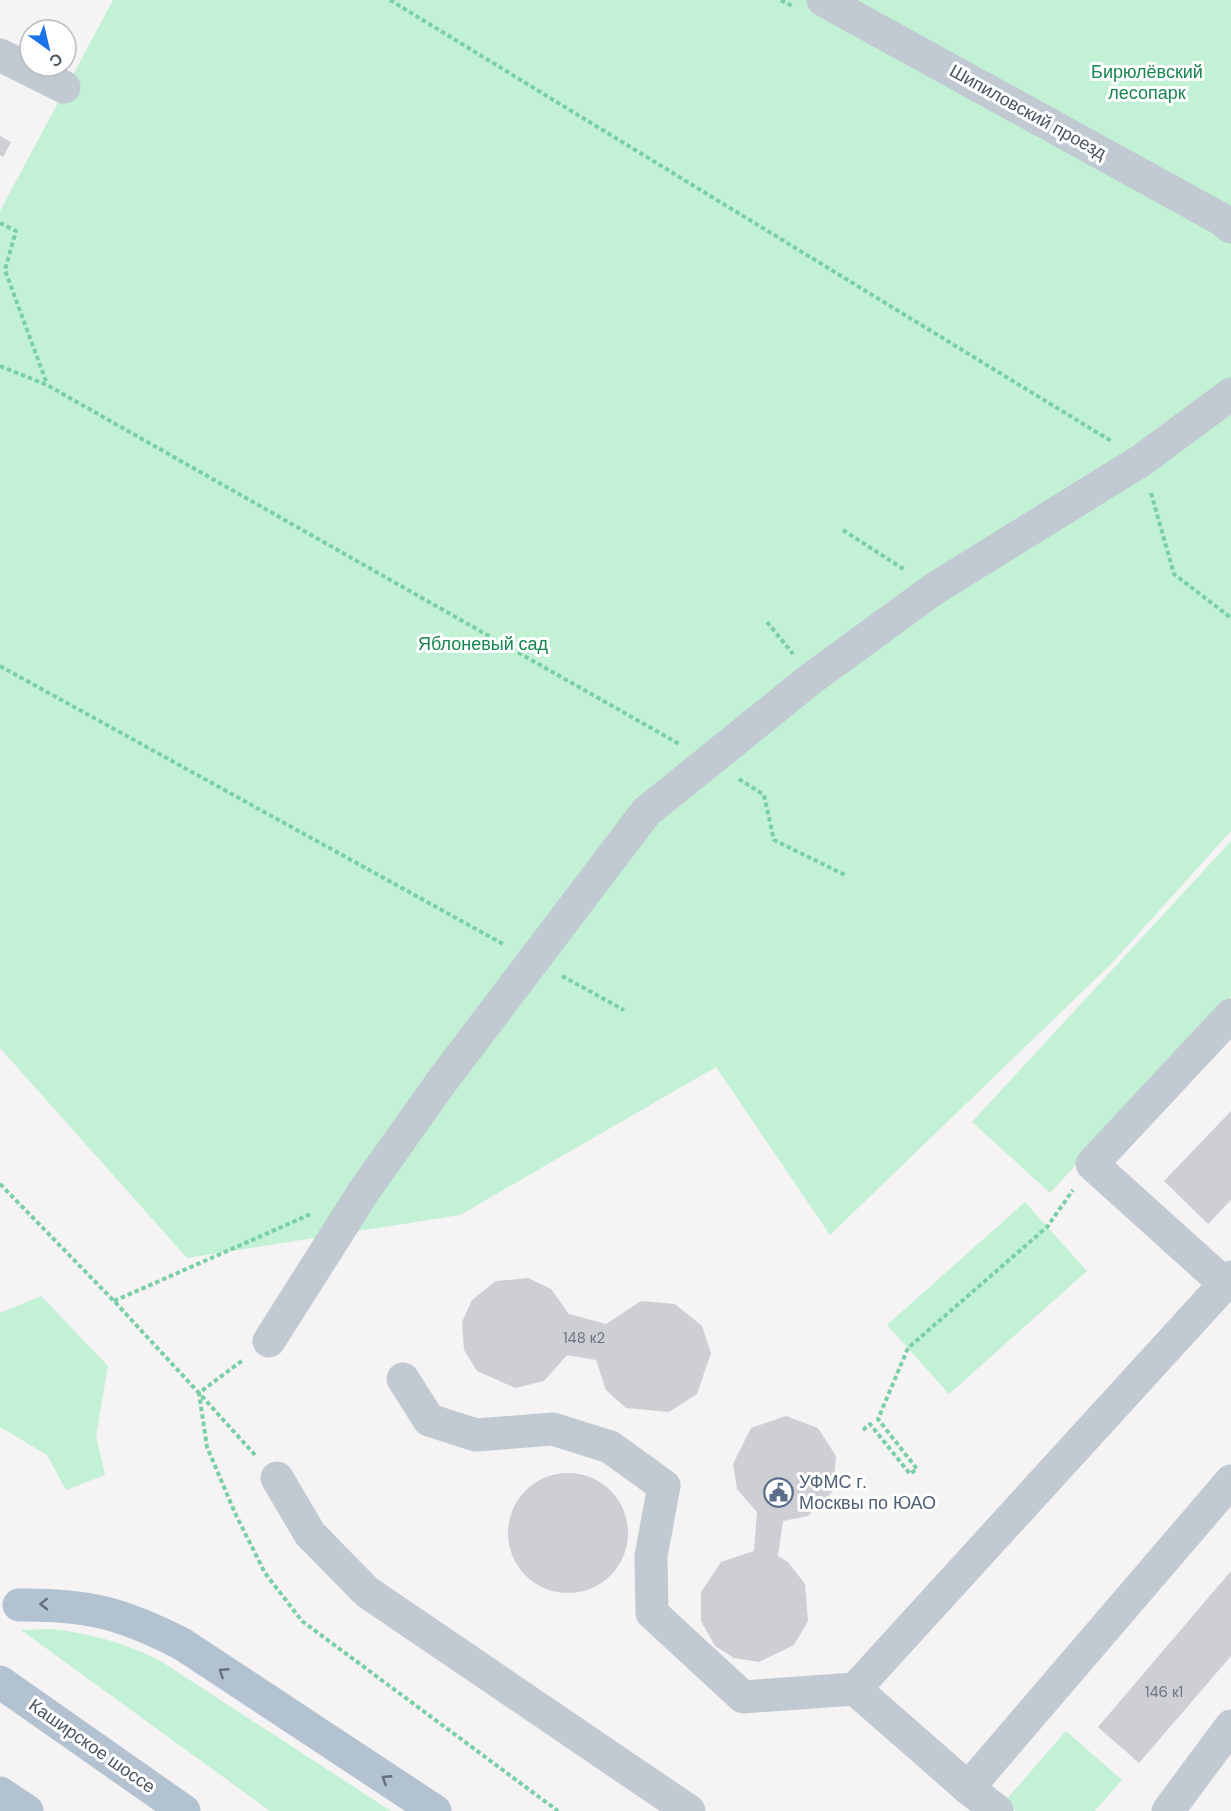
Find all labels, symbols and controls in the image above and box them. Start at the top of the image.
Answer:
north arrow [18,18,78,78]
text: С [45,48,67,72]
street label: Шипиловский проезд [945,59,1111,165]
park label: Бирюлёвский лесопарк [1091,60,1203,105]
park label: Яблоневый сад [418,632,549,656]
house number: 148 к2 [563,1328,605,1348]
place label: УФМС г. Москвы по ЮАО [799,1470,936,1515]
public building icon: УФМС г. Москвы по ЮАО [762,1476,794,1508]
one-way arrow [40,1598,49,1611]
one-way arrow [219,1667,229,1679]
house number: 146 к1 [1145,1682,1183,1702]
street label: Каширское шоссе [24,1693,160,1799]
one-way arrow [382,1775,393,1786]

